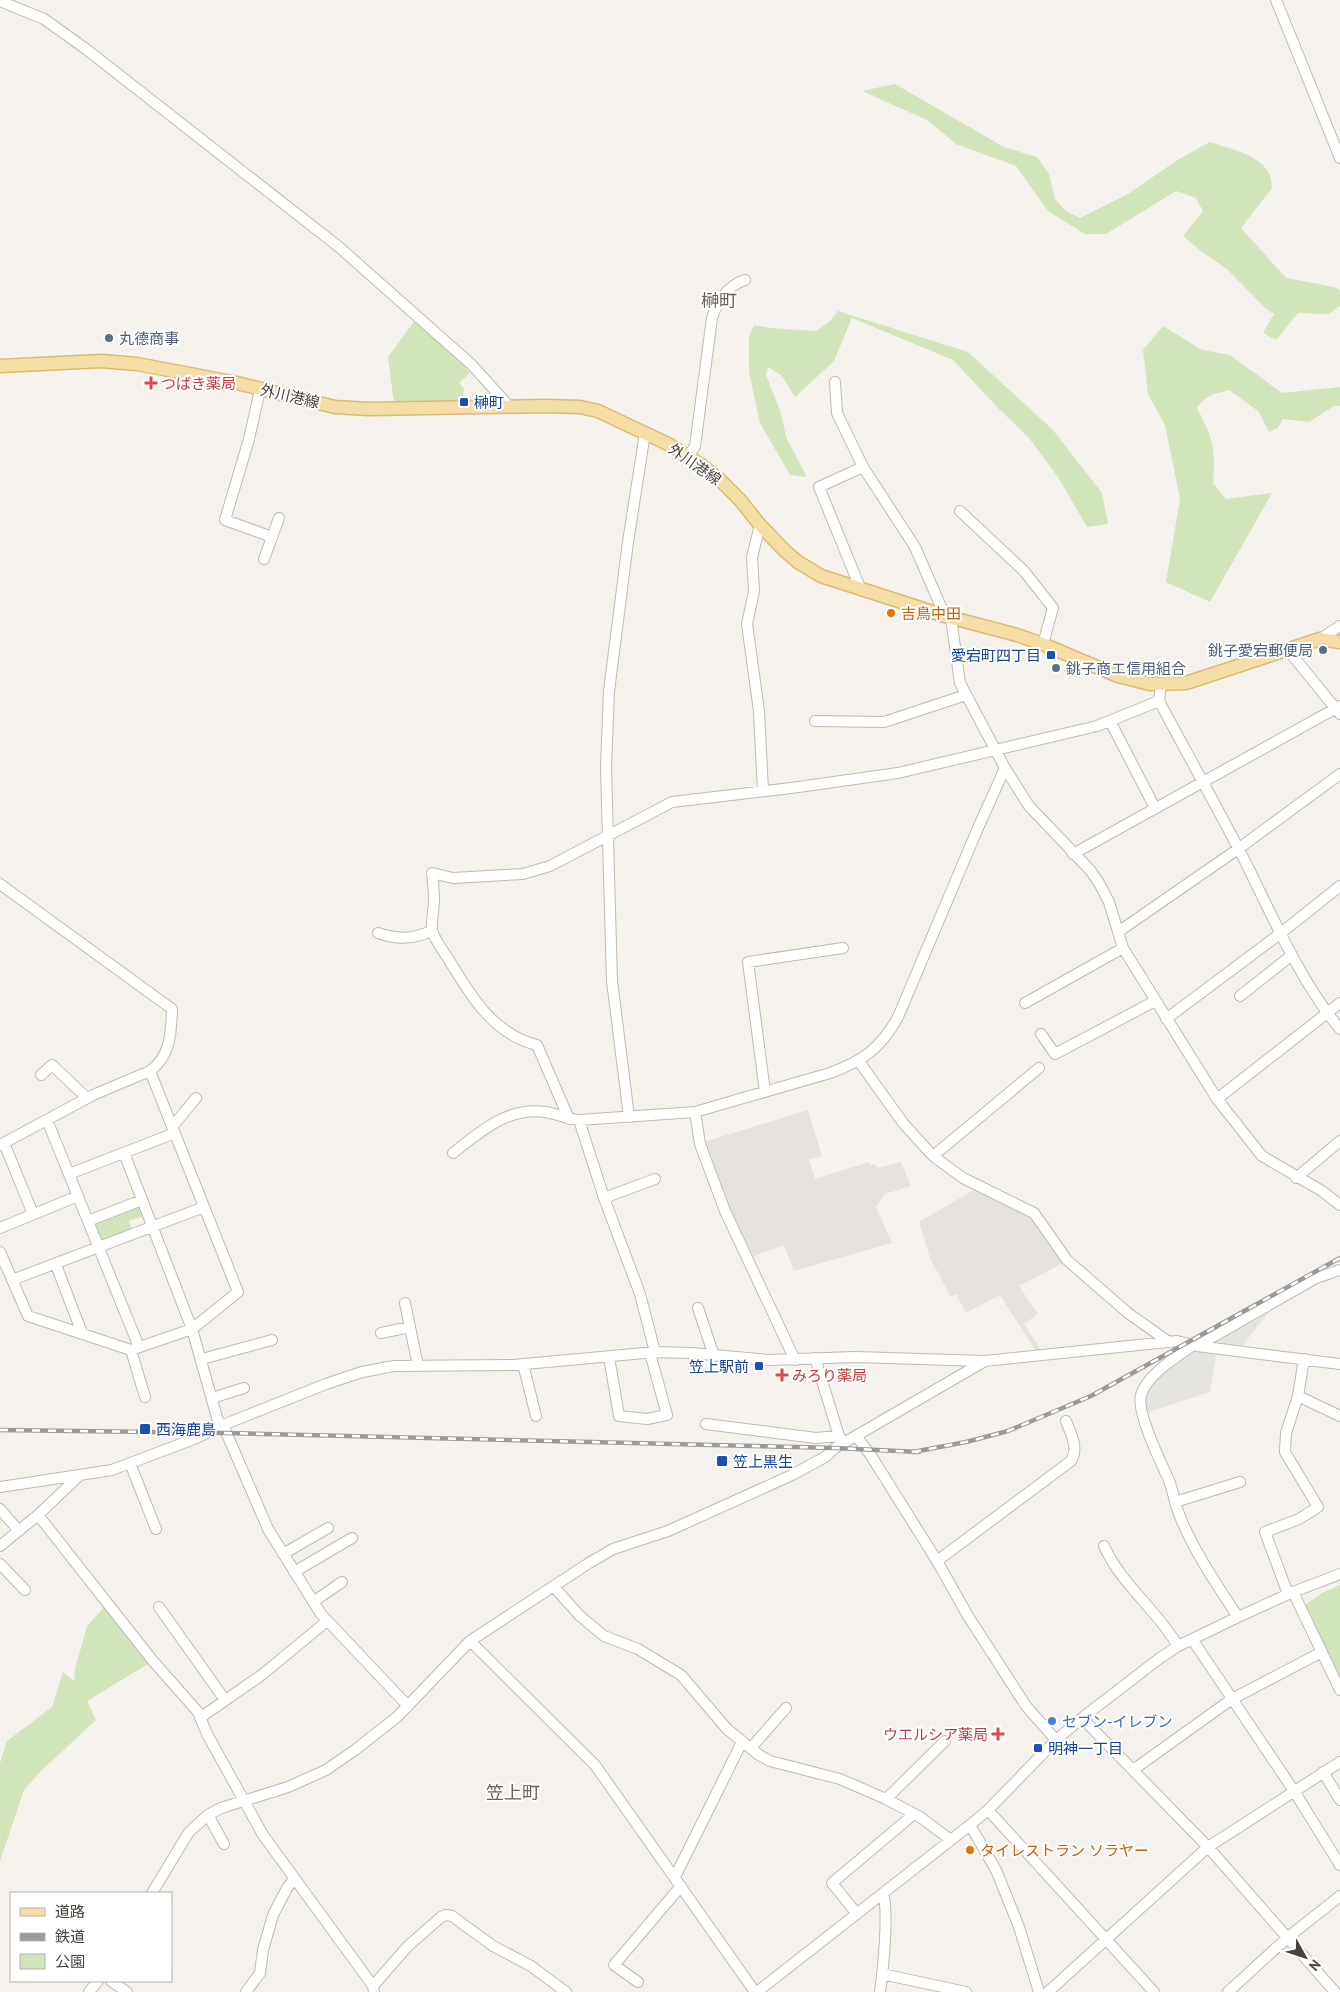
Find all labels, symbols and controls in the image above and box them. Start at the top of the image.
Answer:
district label: 榊町 [701,289,737,312]
place label: 丸德商事 [119,329,179,348]
marker: 丸德商事 [103,332,115,344]
place label: つばき薬局 [161,374,236,393]
marker: つばき薬局 [145,377,157,389]
street label: 外川港線 [259,380,321,412]
place label: 榊町 [474,393,504,412]
marker: 榊町 [458,396,470,408]
street label: 外川港線 [665,439,725,489]
place label: 吉鳥中田 [901,604,961,623]
marker: 吉鳥中田 [885,607,897,619]
place label: 銚子愛宕郵便局 [1208,641,1313,660]
marker: 銚子愛宕郵便局 [1317,644,1329,656]
place label: 愛宕町四丁目 [951,646,1041,665]
marker: 愛宕町四丁目 [1045,649,1057,661]
place label: 銚子商エ信用組合 [1066,659,1186,678]
marker: 銚子商エ信用組合 [1050,662,1062,674]
place label: 笠上駅前 [689,1357,749,1376]
marker: 笠上駅前 [753,1360,765,1372]
place label: みろり薬局 [792,1366,867,1385]
marker: みろり薬局 [776,1369,788,1381]
place label: 西海鹿島 [156,1420,216,1439]
marker: 西海鹿島 [138,1422,152,1436]
place label: 笠上黒生 [733,1452,793,1471]
marker: 笠上黒生 [715,1454,729,1468]
place label: セブン-イレブン [1062,1712,1172,1731]
marker: セブン-イレブン [1046,1715,1058,1727]
place label: ウエルシア薬局 [883,1725,988,1744]
marker: ウエルシア薬局 [992,1728,1004,1740]
place label: 明神一丁目 [1048,1739,1123,1758]
marker: 明神一丁目 [1032,1742,1044,1754]
district label: 笠上町 [486,1781,540,1804]
place label: タイレストラン ソラヤー [980,1841,1149,1860]
marker: タイレストラン ソラヤー [964,1844,976,1856]
legend [10,1892,172,1982]
text: 道路 [55,1902,85,1921]
text: 鉄道 [55,1927,85,1946]
north arrow [1280,1932,1330,1982]
text: 公園 [55,1952,85,1971]
text: N [1305,1956,1325,1975]

